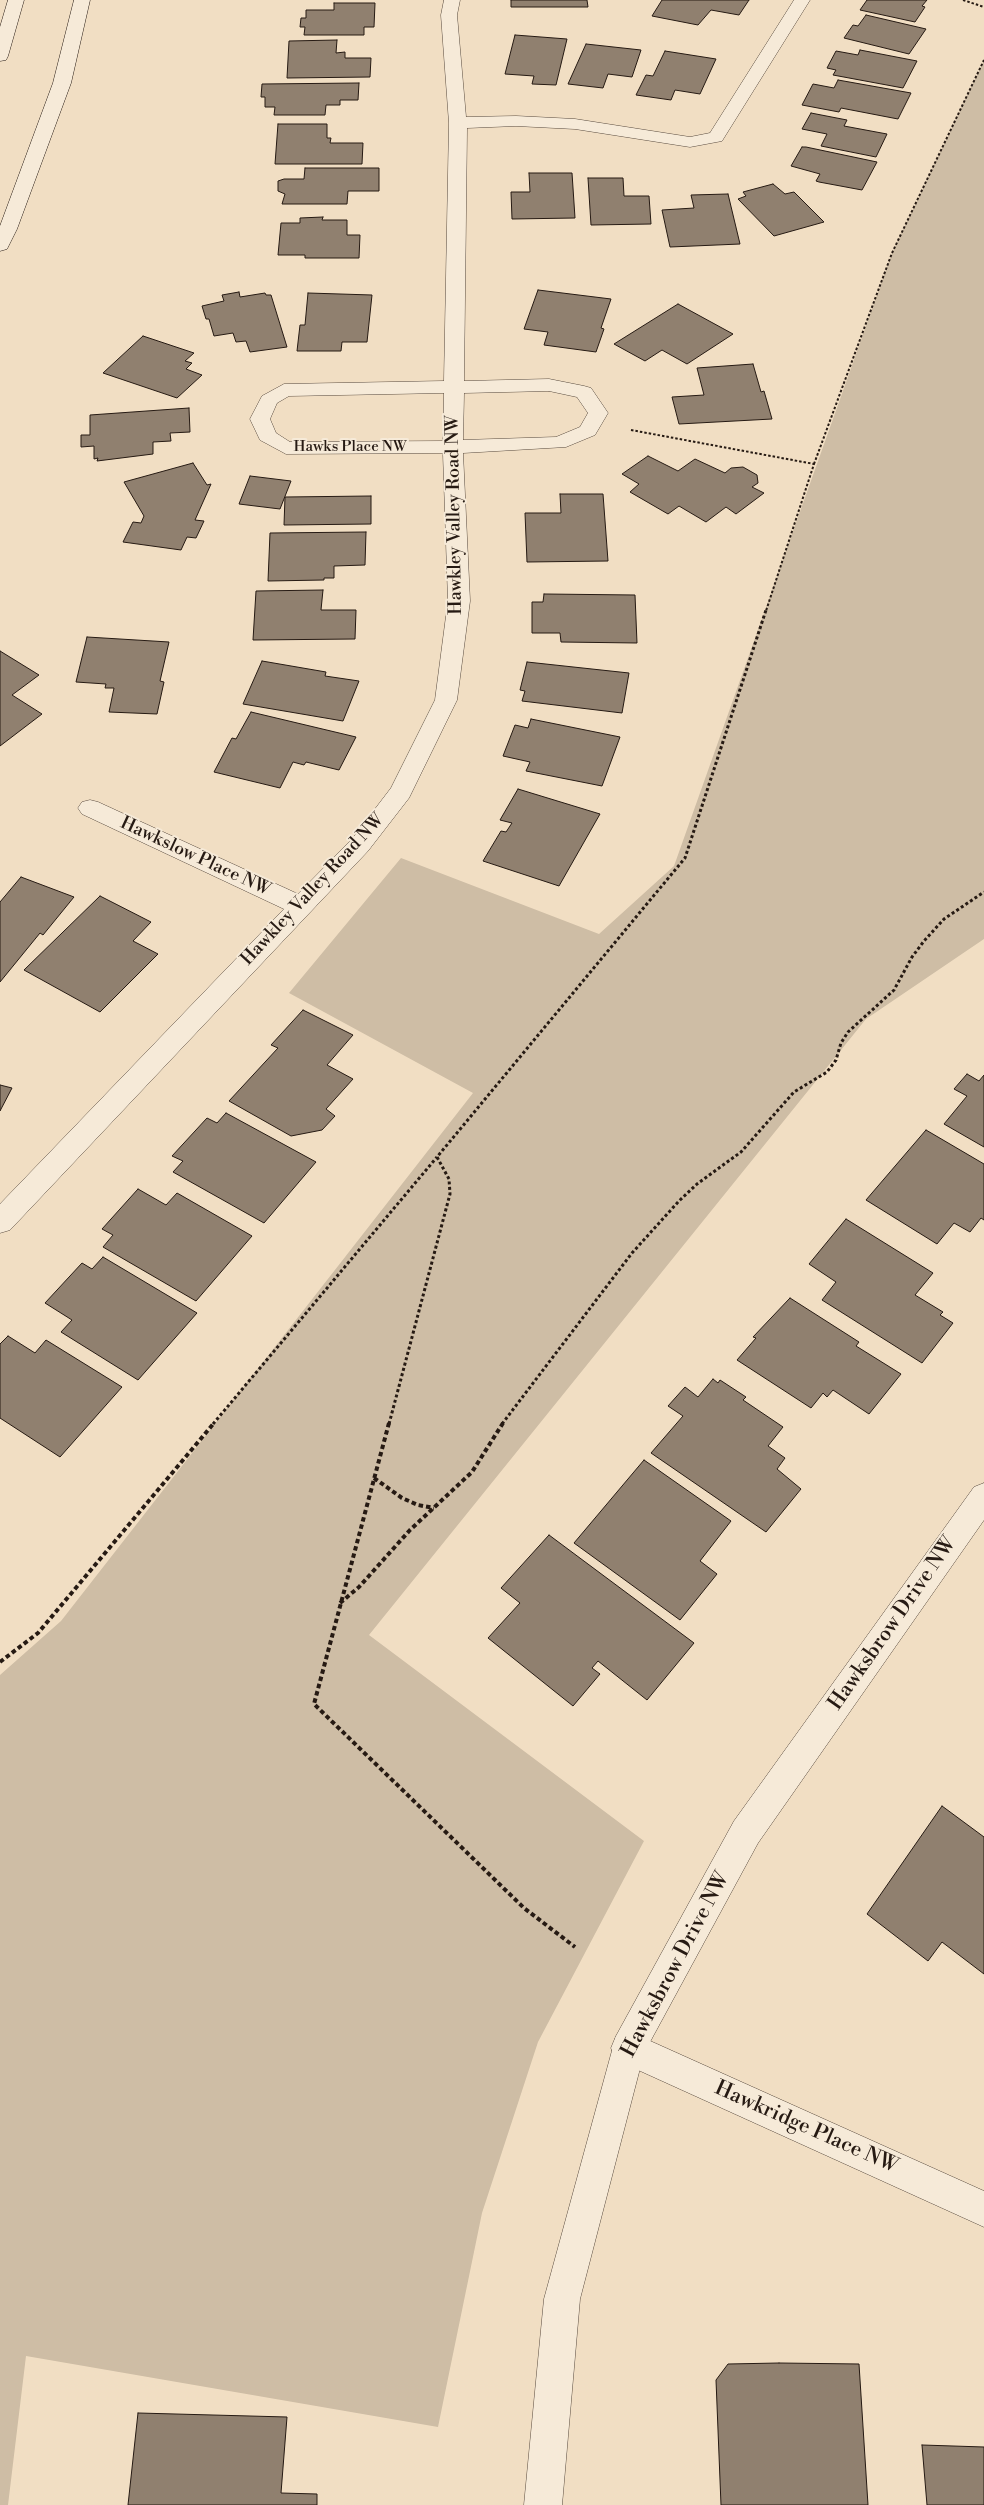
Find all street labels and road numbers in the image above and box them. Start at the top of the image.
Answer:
street label: Hawkley Valley Road NW [442,415,468,615]
street label: Hawks Place NW [293,438,407,456]
street label: Hawkley Valley Road NW [237,810,389,970]
street label: Hawkslow Place NW [116,813,274,901]
street label: Hawksbrow Drive NW [824,1532,962,1716]
street label: Hawksbrow Drive NW [616,1868,736,2062]
street label: Hawkridge Place NW [710,2076,902,2180]

